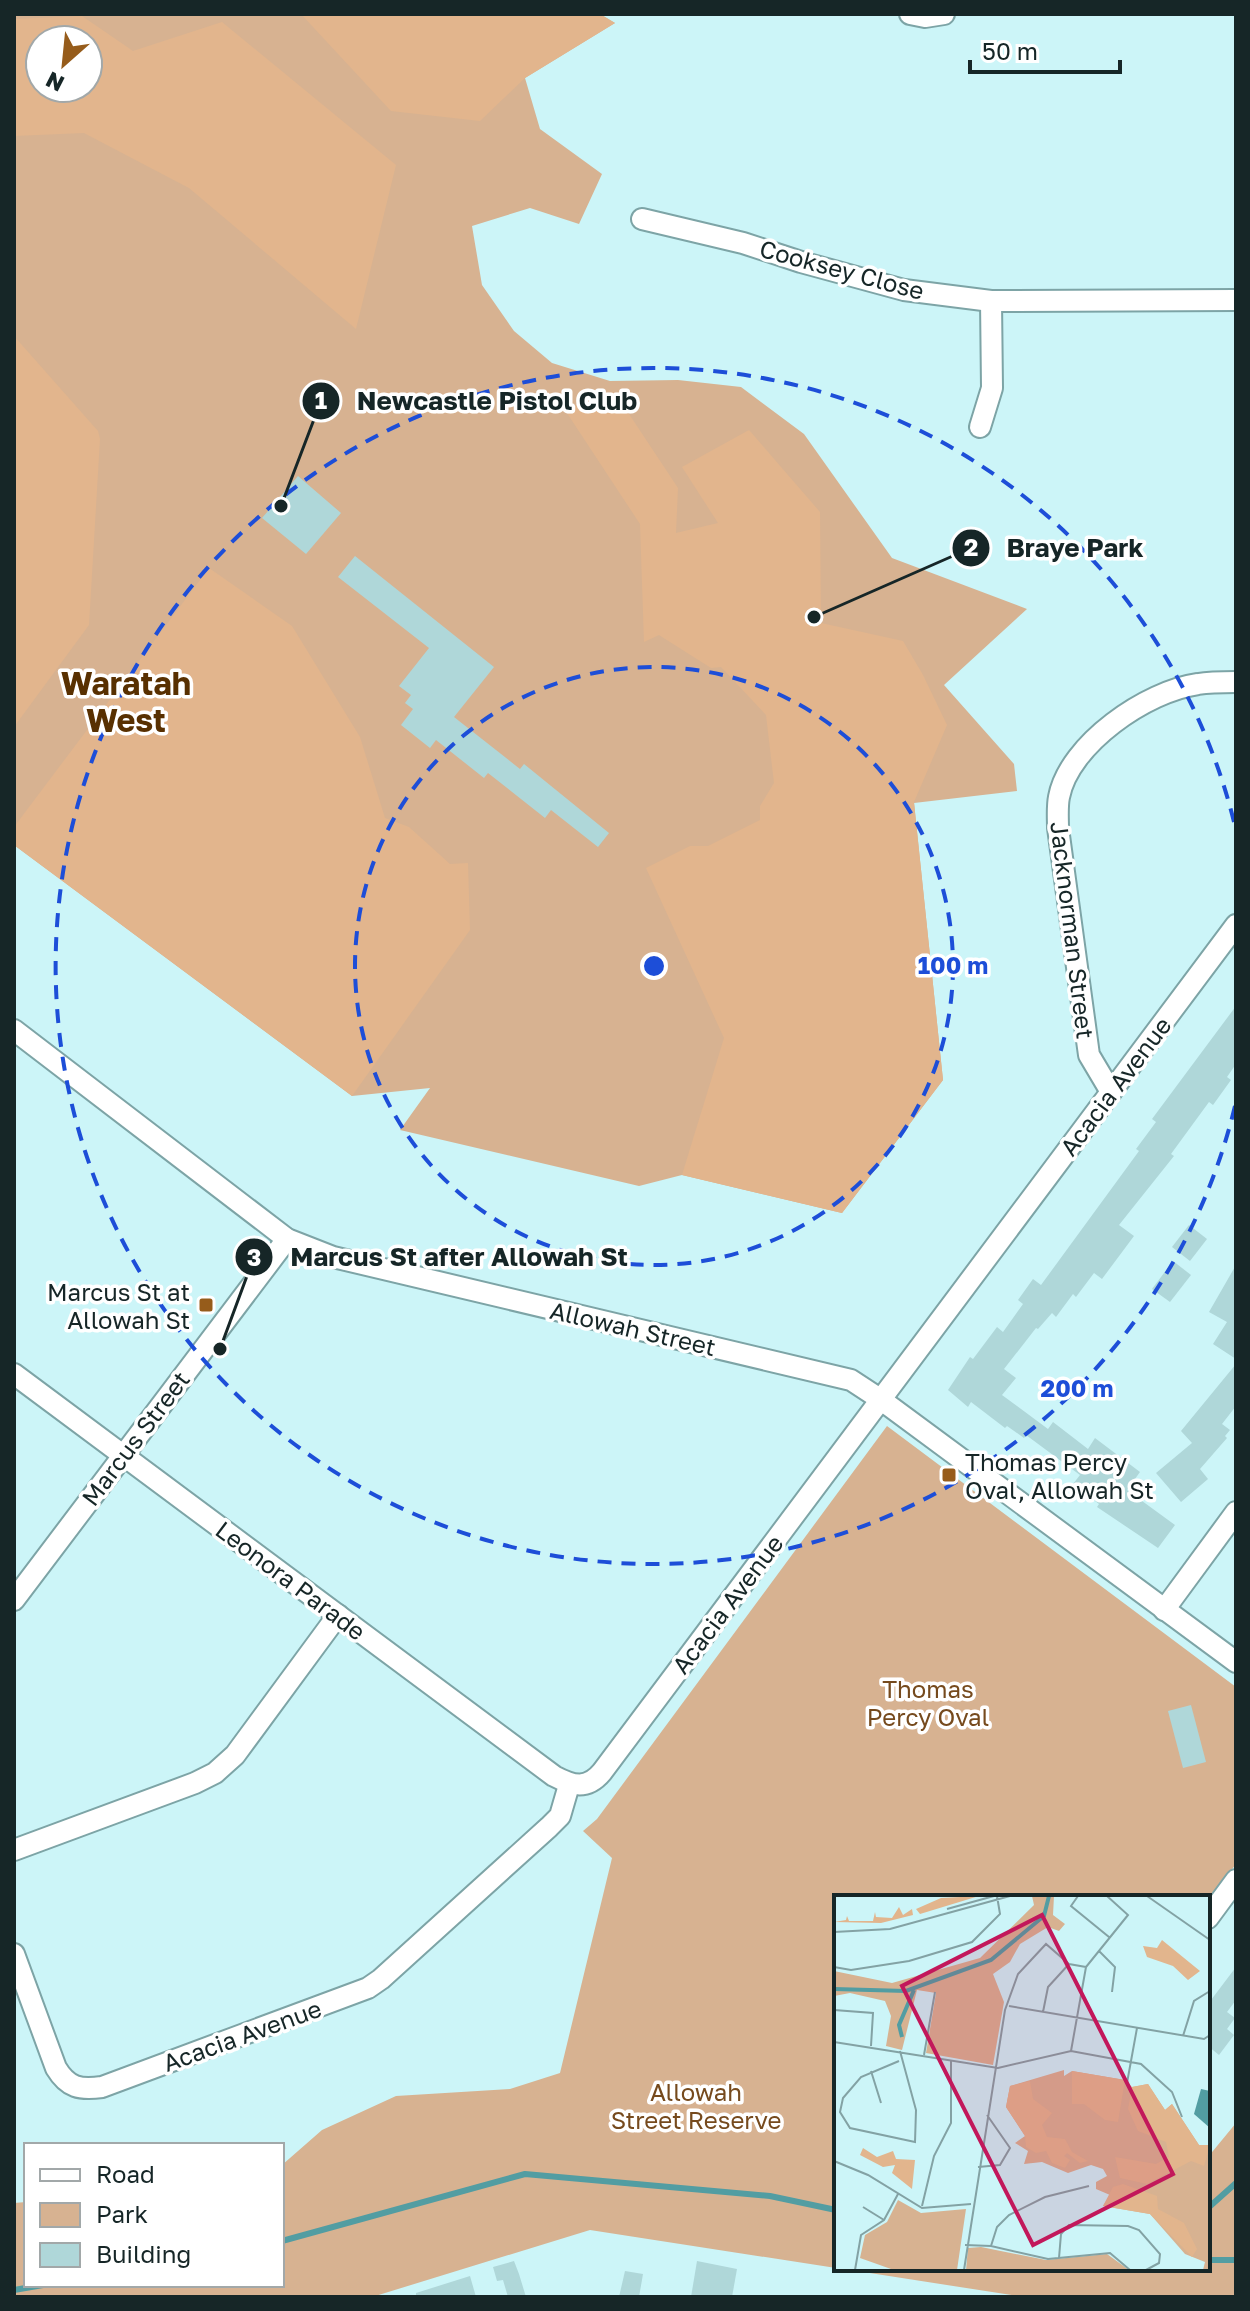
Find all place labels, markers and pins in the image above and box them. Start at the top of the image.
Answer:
callout: Newcastle Pistol Club [301,376,653,426]
callout: Braye Park [951,523,1160,573]
centre of rings [640,952,668,980]
callout: Marcus St after Allowah St [234,1232,644,1282]
place label: Marcus St at Allowah St [47,1277,190,1334]
marker: Marcus St at Allowah St [197,1296,215,1314]
place label: Thomas Percy Oval, Allowah St [965,1447,1154,1504]
marker: Thomas Percy Oval, Allowah St [940,1466,958,1484]

